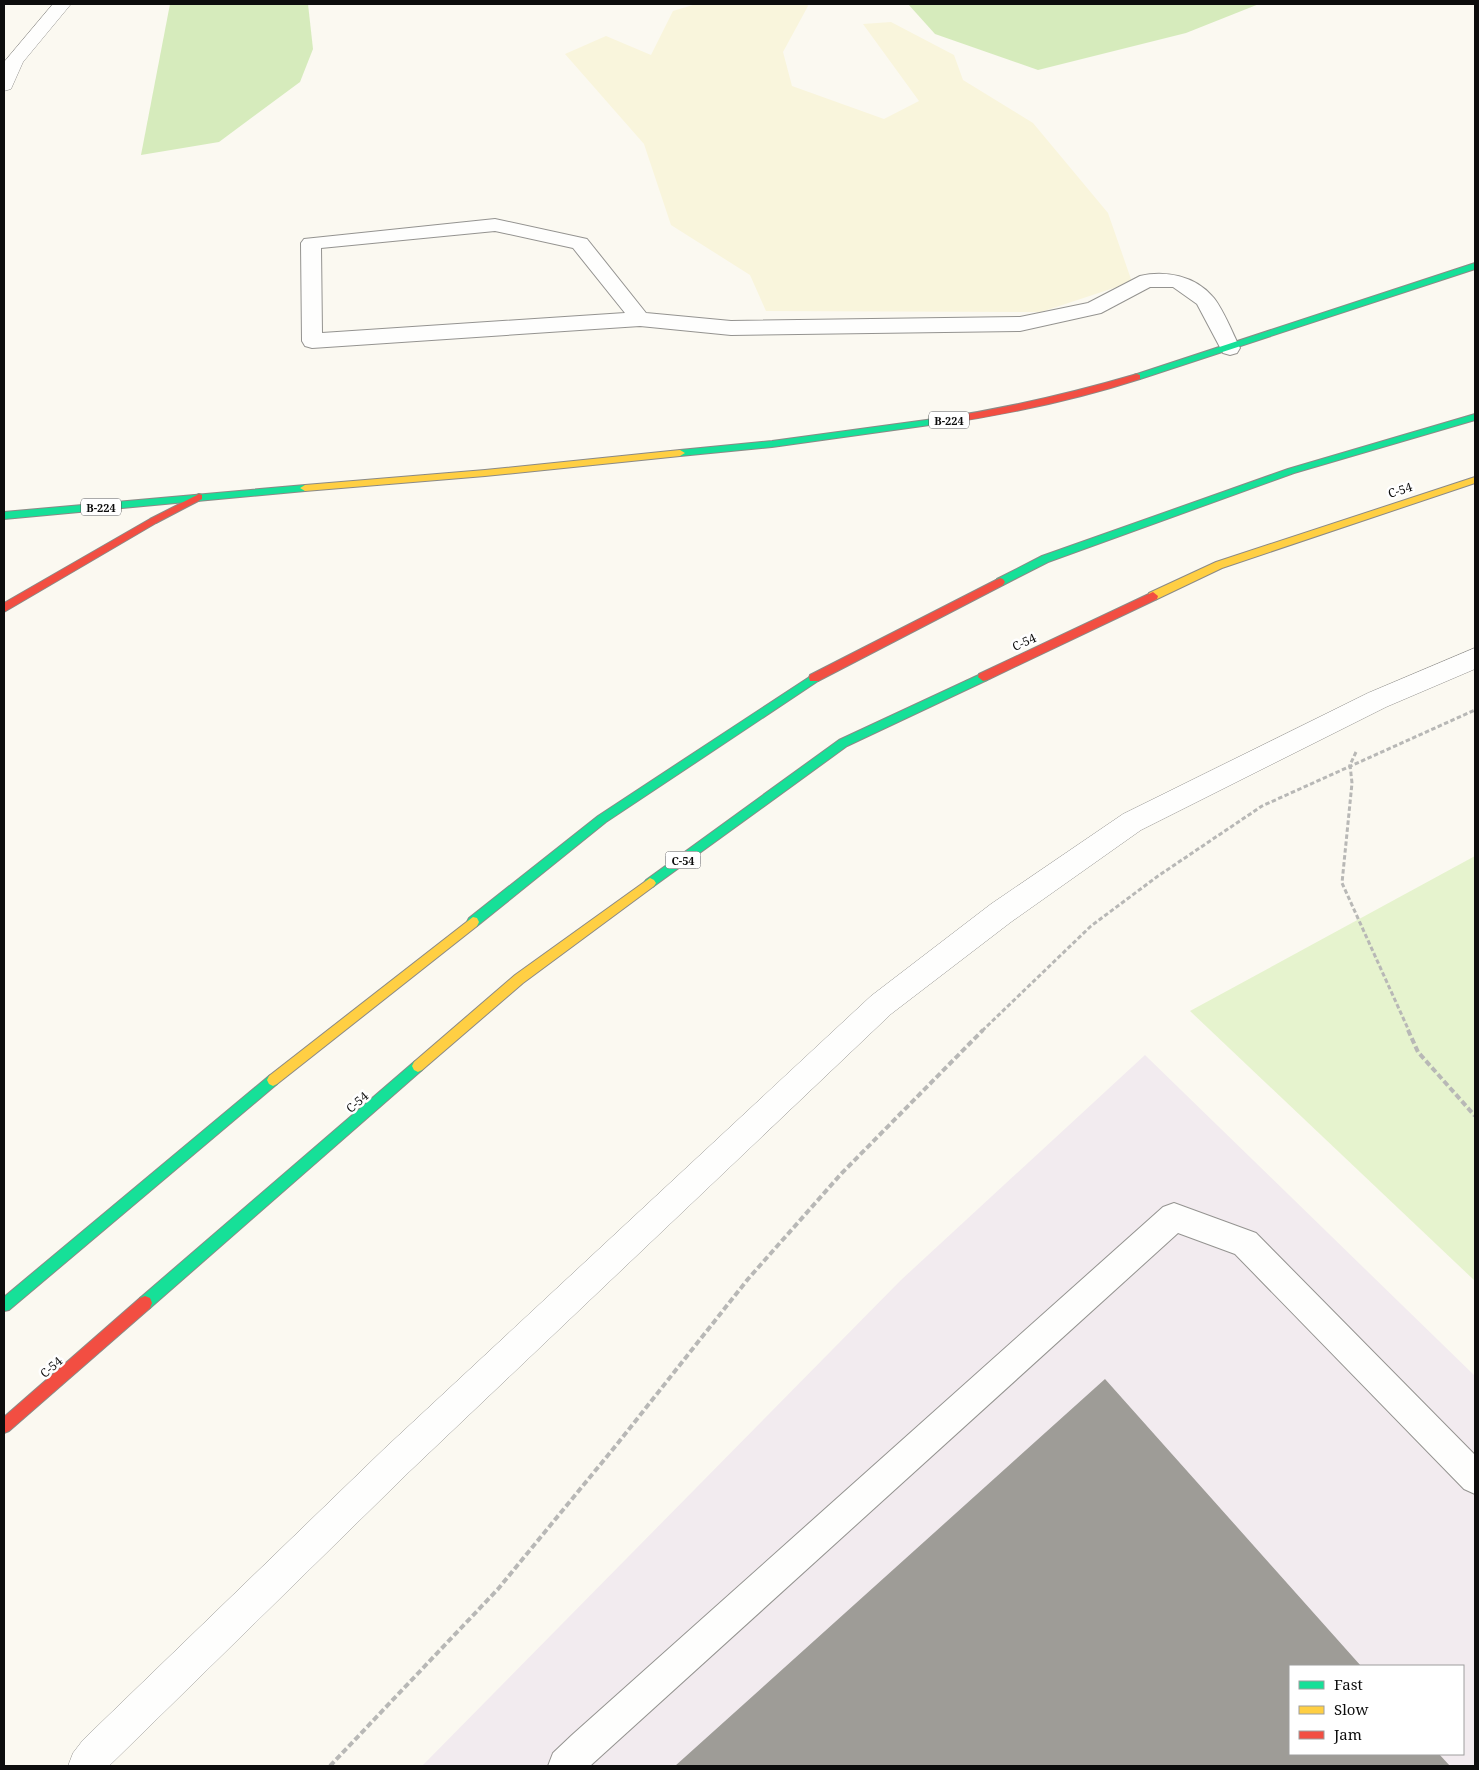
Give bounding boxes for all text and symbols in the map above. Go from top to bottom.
road number: B-224 [929,412,969,428]
street label: C-54 [1386,478,1415,502]
road number: B-224 [81,498,121,516]
street label: C-54 [1009,629,1039,655]
road number: C-54 [666,852,700,868]
street label: C-54 [342,1087,372,1116]
street label: C-54 [36,1352,66,1381]
legend [1289,1665,1464,1755]
text: Fast [1334,1674,1363,1694]
text: Slow [1334,1699,1368,1719]
text: Jam [1333,1724,1362,1744]

